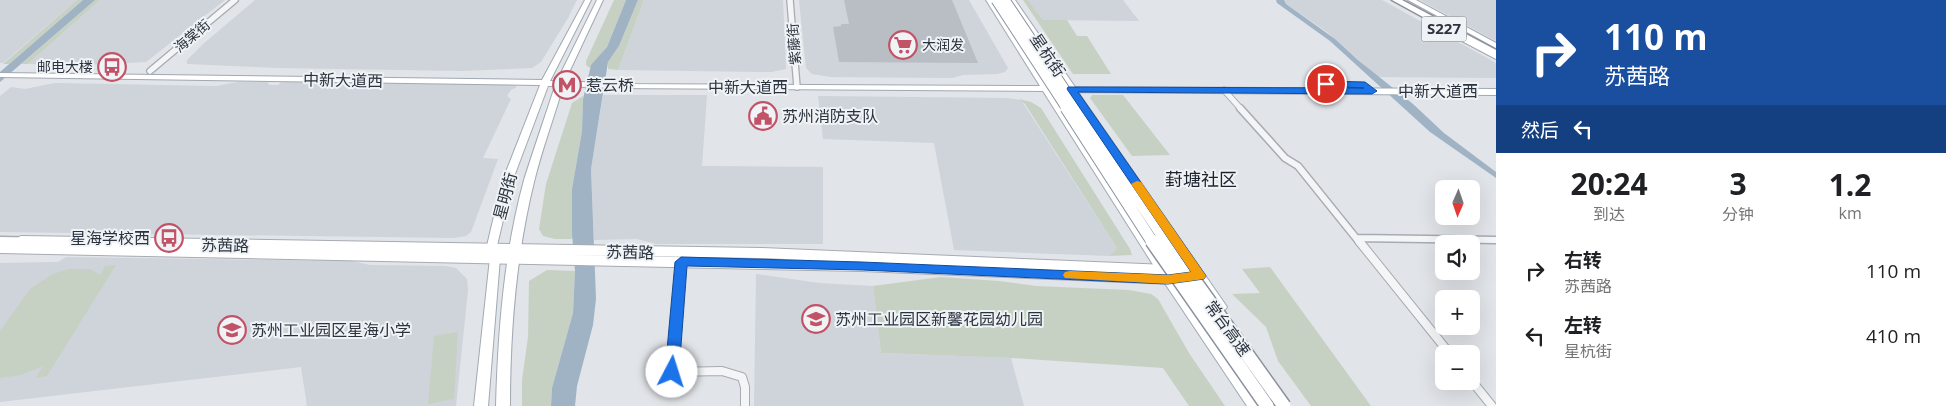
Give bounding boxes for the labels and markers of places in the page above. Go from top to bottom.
supermarket icon: 大润发 [888,30,918,60]
place label: 大润发 [922,35,964,54]
bus stop icon: 邮电大楼 [97,52,127,82]
place label: 邮电大楼 [37,57,93,76]
pin [1305,63,1347,105]
metro station icon: 惹云桥 [552,70,582,100]
place label: 惹云桥 [586,74,634,96]
public building icon: 苏州消防支队 [748,101,778,131]
place label: 苏州消防支队 [782,105,878,127]
bus stop icon: 星海学校西 [154,223,184,253]
place label: 星海学校西 [70,227,150,249]
school or university icon: 苏州工业园区新馨花园幼儿园 [801,304,831,334]
place label: 苏州工业园区新馨花园幼儿园 [835,308,1043,330]
school or university icon: 苏州工业园区星海小学 [217,315,247,345]
place label: 苏州工业园区星海小学 [251,319,411,341]

